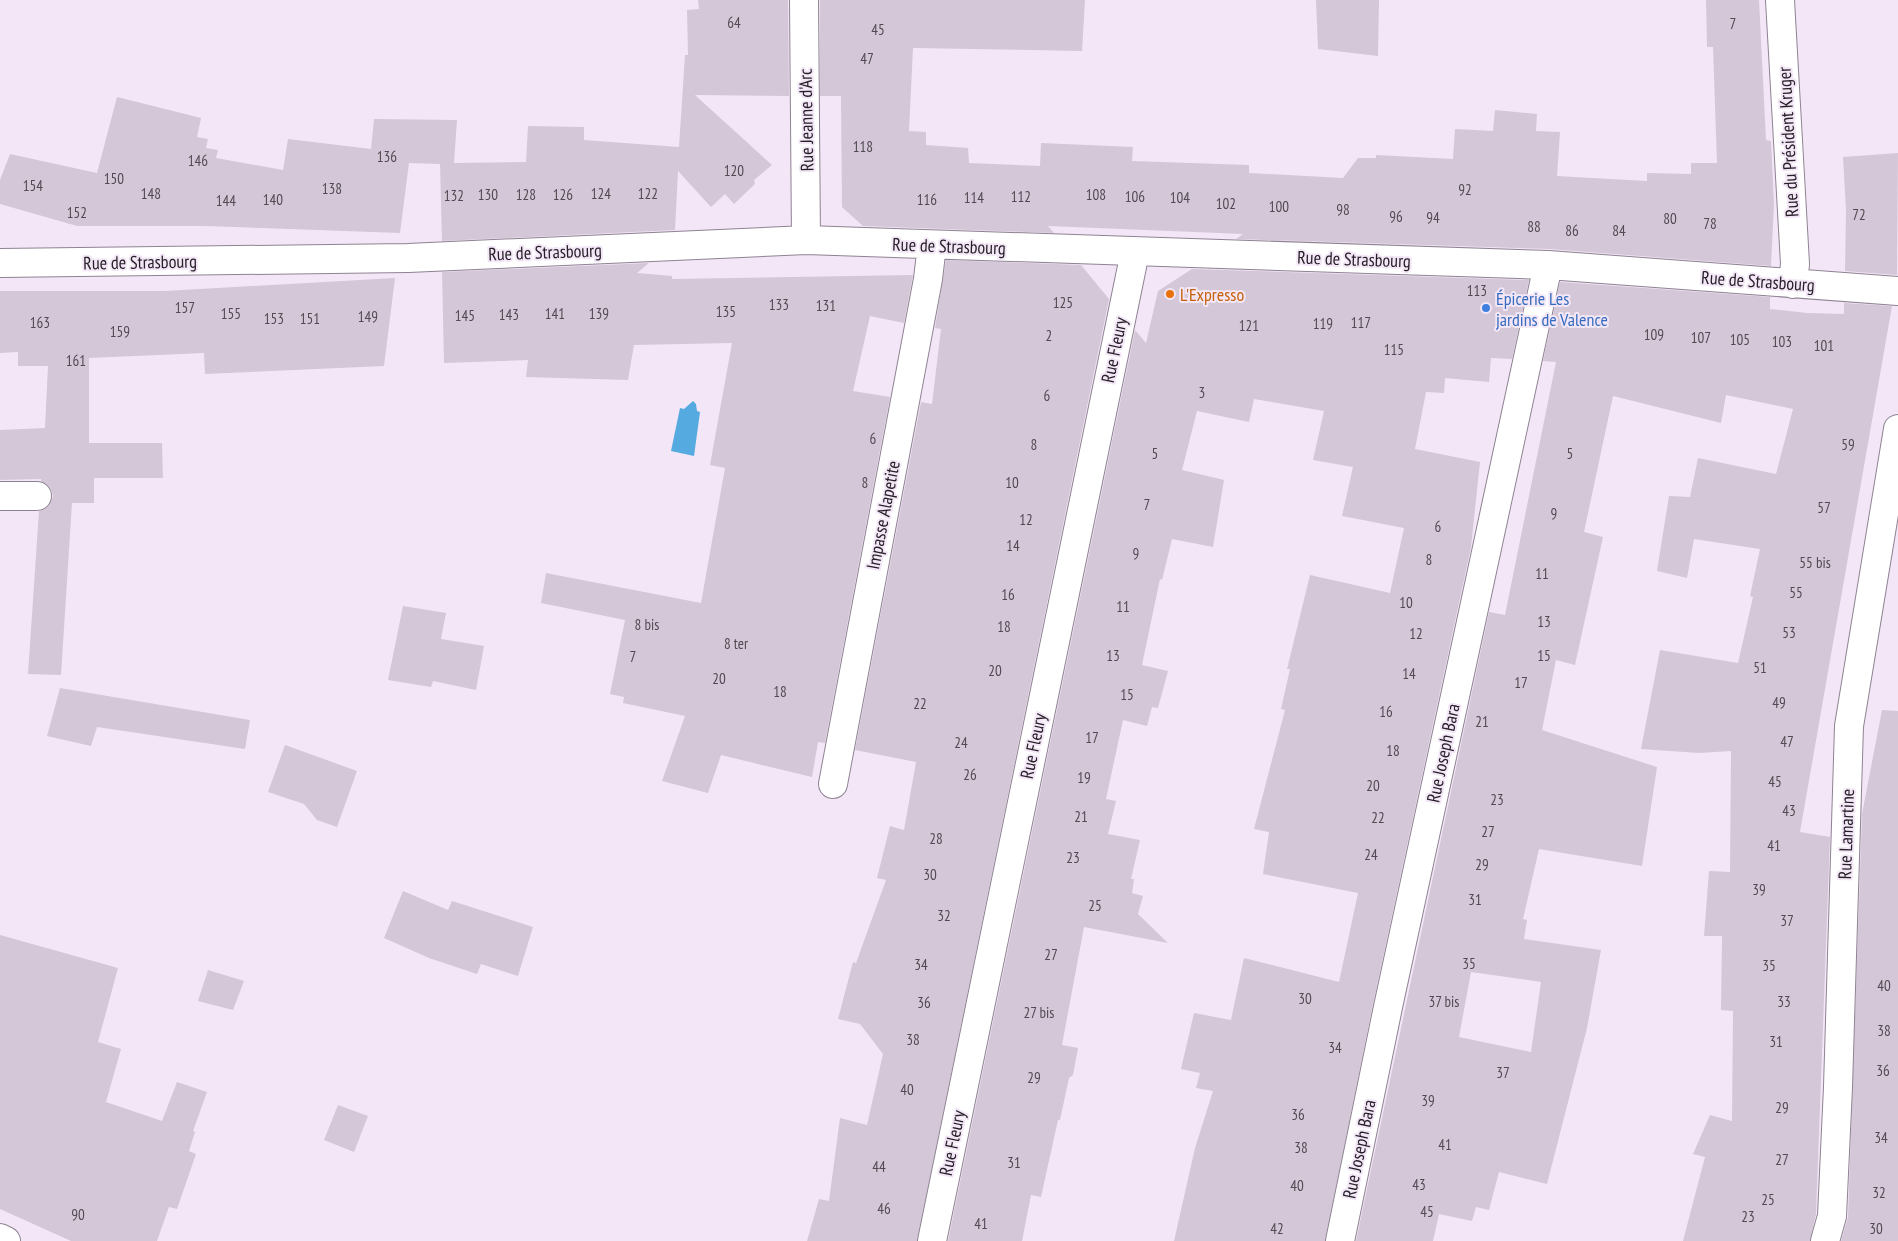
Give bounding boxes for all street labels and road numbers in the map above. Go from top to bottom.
street label: Rue du Président Kruger [1773,66,1803,218]
street label: Rue Jeanne d'Arc [794,68,818,172]
street label: Rue de Strasbourg [892,233,1006,259]
street label: Rue de Strasbourg [488,239,602,265]
street label: Rue de Strasbourg [1297,246,1411,272]
street label: Rue de Strasbourg [83,250,197,274]
street label: Rue de Strasbourg [1700,266,1816,296]
street label: Rue Fleury [1096,315,1132,385]
street label: Impasse Alapetite [861,459,905,571]
street label: Rue Joseph Bara [1421,701,1465,805]
street label: Rue Fleury [1015,711,1051,781]
street label: Rue Lamartine [1833,788,1859,880]
street label: Rue Joseph Bara [1337,1097,1381,1201]
street label: Rue Fleury [934,1108,970,1178]

